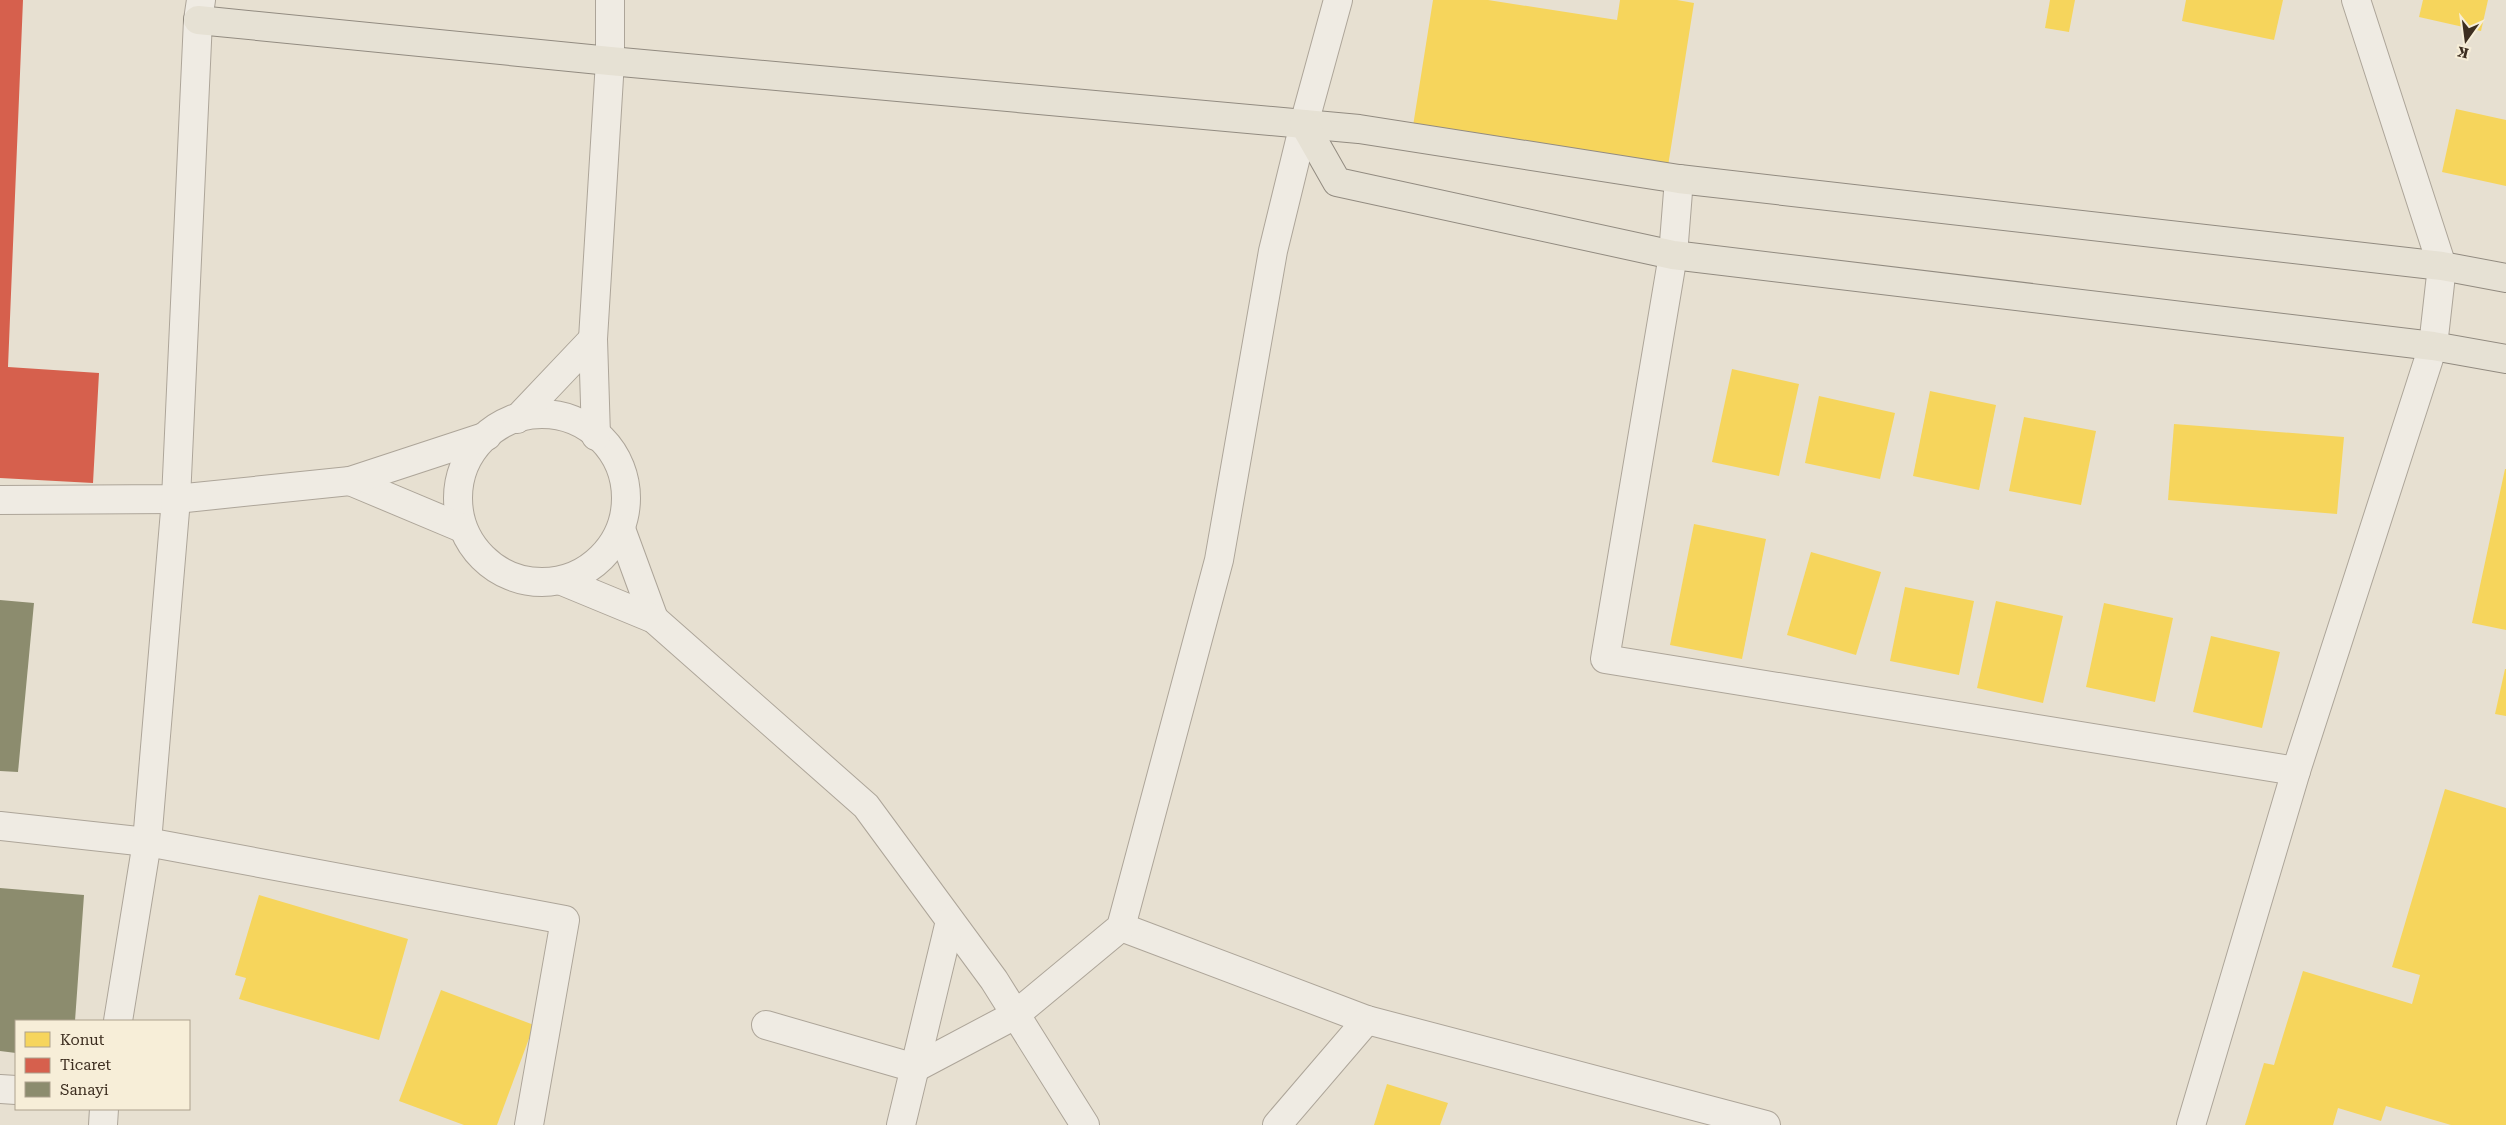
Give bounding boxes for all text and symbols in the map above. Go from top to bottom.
north arrow [2441,15,2491,65]
text: K [2456,44,2470,62]
legend [15,1020,190,1110]
text: Konut [60,1031,105,1049]
text: Ticaret [60,1056,112,1074]
text: Sanayi [60,1081,109,1099]

